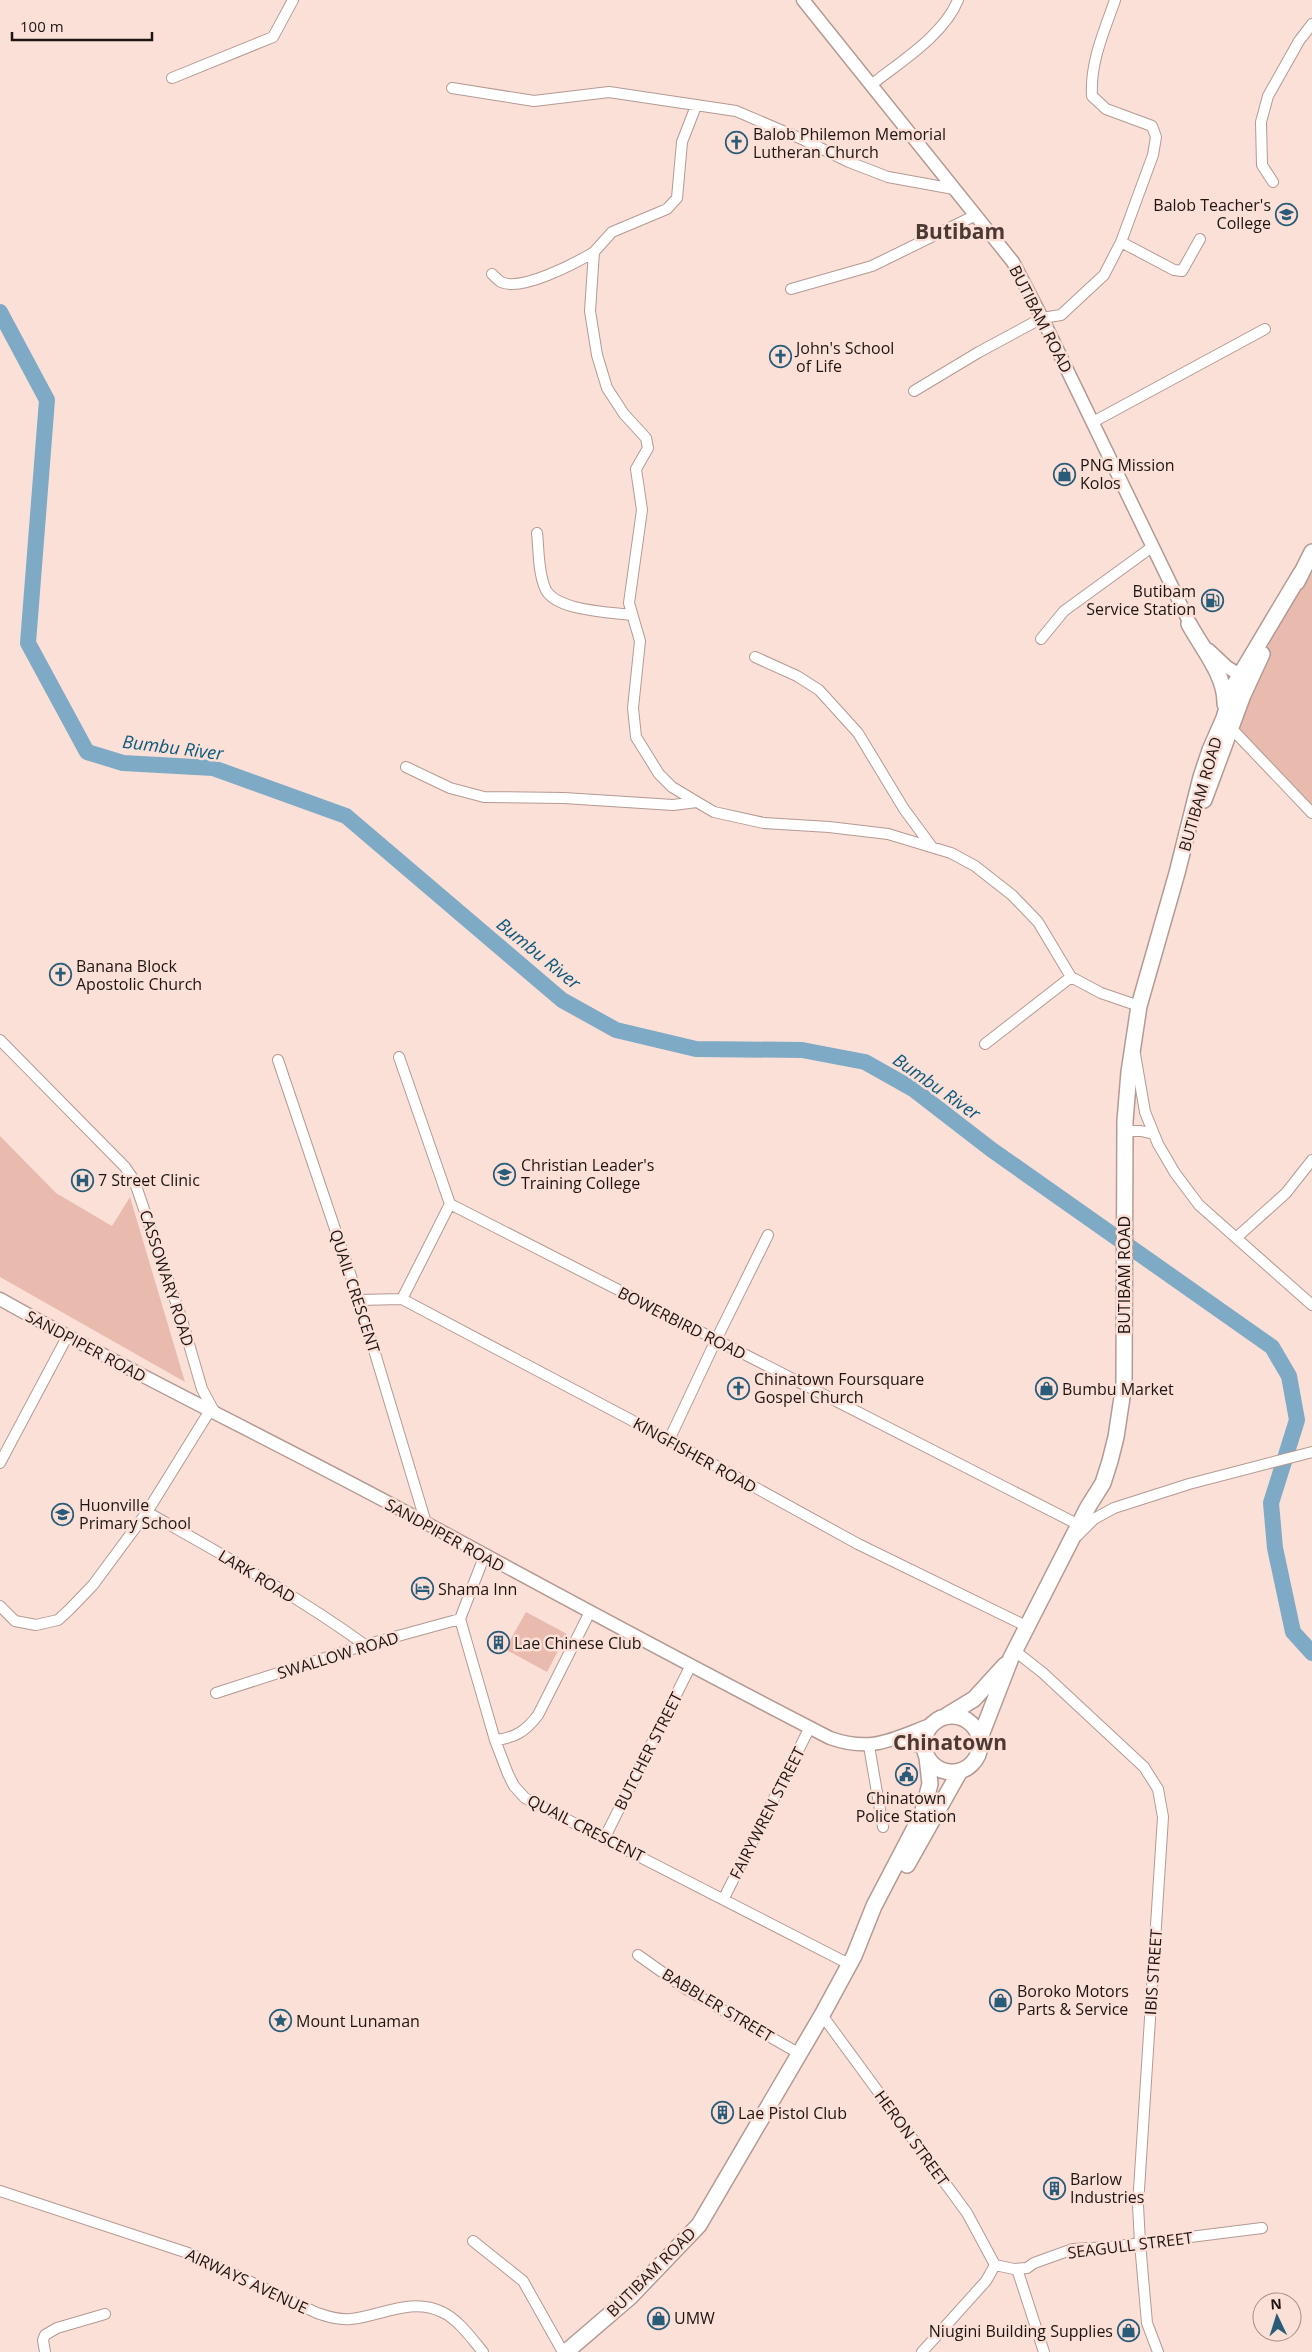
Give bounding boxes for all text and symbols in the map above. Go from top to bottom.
scale bar [12,10,152,42]
text: 100 m [20,16,64,36]
place label: Balob Philemon Memorial Lutheran Church [753,123,946,163]
church icon: Balob Philemon Memorial Lutheran Church [725,131,749,155]
place label: Balob Teacher's College [1153,194,1271,234]
school or university icon: Balob Teacher's College [1275,202,1299,226]
district label: Butibam [915,217,1005,245]
street label: BUTIBAM ROAD [1004,261,1078,377]
place label: John's School of Life [794,337,894,377]
church icon: John's School of Life [768,345,792,369]
place label: PNG Mission Kolos [1080,454,1175,494]
shop icon: PNG Mission Kolos [1052,462,1076,486]
place label: Butibam Service Station [1086,580,1196,620]
fuel station icon: Butibam Service Station [1200,588,1224,612]
water label: Bumbu River [121,729,226,765]
street label: BUTIBAM ROAD [1173,734,1227,854]
water label: Bumbu River [492,912,587,995]
place label: Banana Block Apostolic Church [76,955,202,995]
church icon: Banana Block Apostolic Church [48,963,72,987]
water label: Bumbu River [889,1047,986,1125]
place label: Christian Leader's Training College [521,1154,654,1194]
school or university icon: Christian Leader's Training College [493,1162,517,1186]
hospital icon: 7 Street Clinic [70,1168,94,1192]
place label: 7 Street Clinic [98,1169,200,1191]
street label: CASSOWARY ROAD [135,1207,199,1349]
street label: BUTIBAM ROAD [1113,1216,1135,1334]
street label: QUAIL CRESCENT [325,1226,385,1356]
street label: BOWERBIRD ROAD [614,1281,750,1365]
street label: SANDPIPER ROAD [22,1305,150,1387]
place label: Chinatown Foursquare Gospel Church [754,1368,924,1408]
church icon: Chinatown Foursquare Gospel Church [726,1376,750,1400]
shop icon: Bumbu Market [1034,1377,1058,1401]
place label: Bumbu Market [1062,1378,1174,1400]
street label: KINGFISHER ROAD [629,1412,761,1498]
street label: SANDPIPER ROAD [381,1493,509,1577]
place label: Huonville Primary School [79,1494,191,1534]
school or university icon: Huonville Primary School [51,1502,75,1526]
street label: LARK ROAD [214,1544,300,1608]
hotel icon: Shama Inn [410,1577,434,1601]
place label: Shama Inn [438,1578,517,1600]
street label: SWALLOW ROAD [275,1626,401,1684]
building icon: Lae Chinese Club [486,1631,510,1655]
place label: Lae Chinese Club [514,1632,642,1654]
street label: BUTCHER STREET [609,1688,687,1814]
district label: Chinatown [893,1728,1007,1756]
street label: FAIRYWREN STREET [724,1743,810,1883]
public building icon: Chinatown Police Station [894,1762,918,1786]
place label: Chinatown Police Station [856,1787,956,1827]
street label: QUAIL CRESCENT [524,1789,648,1867]
street label: IBIS STREET [1139,1928,1167,2016]
street label: BABBLER STREET [658,1963,778,2047]
place label: Boroko Motors Parts & Service [1017,1980,1129,2020]
shop icon: Boroko Motors Parts & Service [989,1988,1013,2012]
place icon: Mount Lunaman [268,2009,292,2033]
place label: Mount Lunaman [296,2010,420,2032]
street label: HERON STREET [870,2086,954,2190]
building icon: Lae Pistol Club [710,2101,734,2125]
place label: Lae Pistol Club [738,2102,847,2124]
place label: Barlow Industries [1070,2168,1144,2208]
building icon: Barlow Industries [1042,2176,1066,2200]
street label: BUTIBAM ROAD [601,2222,701,2322]
street label: SEAGULL STREET [1066,2226,1194,2264]
street label: AIRWAYS AVENUE [182,2243,312,2319]
north arrow [1252,2292,1302,2342]
text: N [1270,2294,1282,2313]
shop icon: UMW [646,2306,670,2330]
place label: UMW [674,2307,715,2329]
shop icon: Niugini Building Supplies [1117,2319,1141,2343]
place label: Niugini Building Supplies [929,2320,1113,2342]

